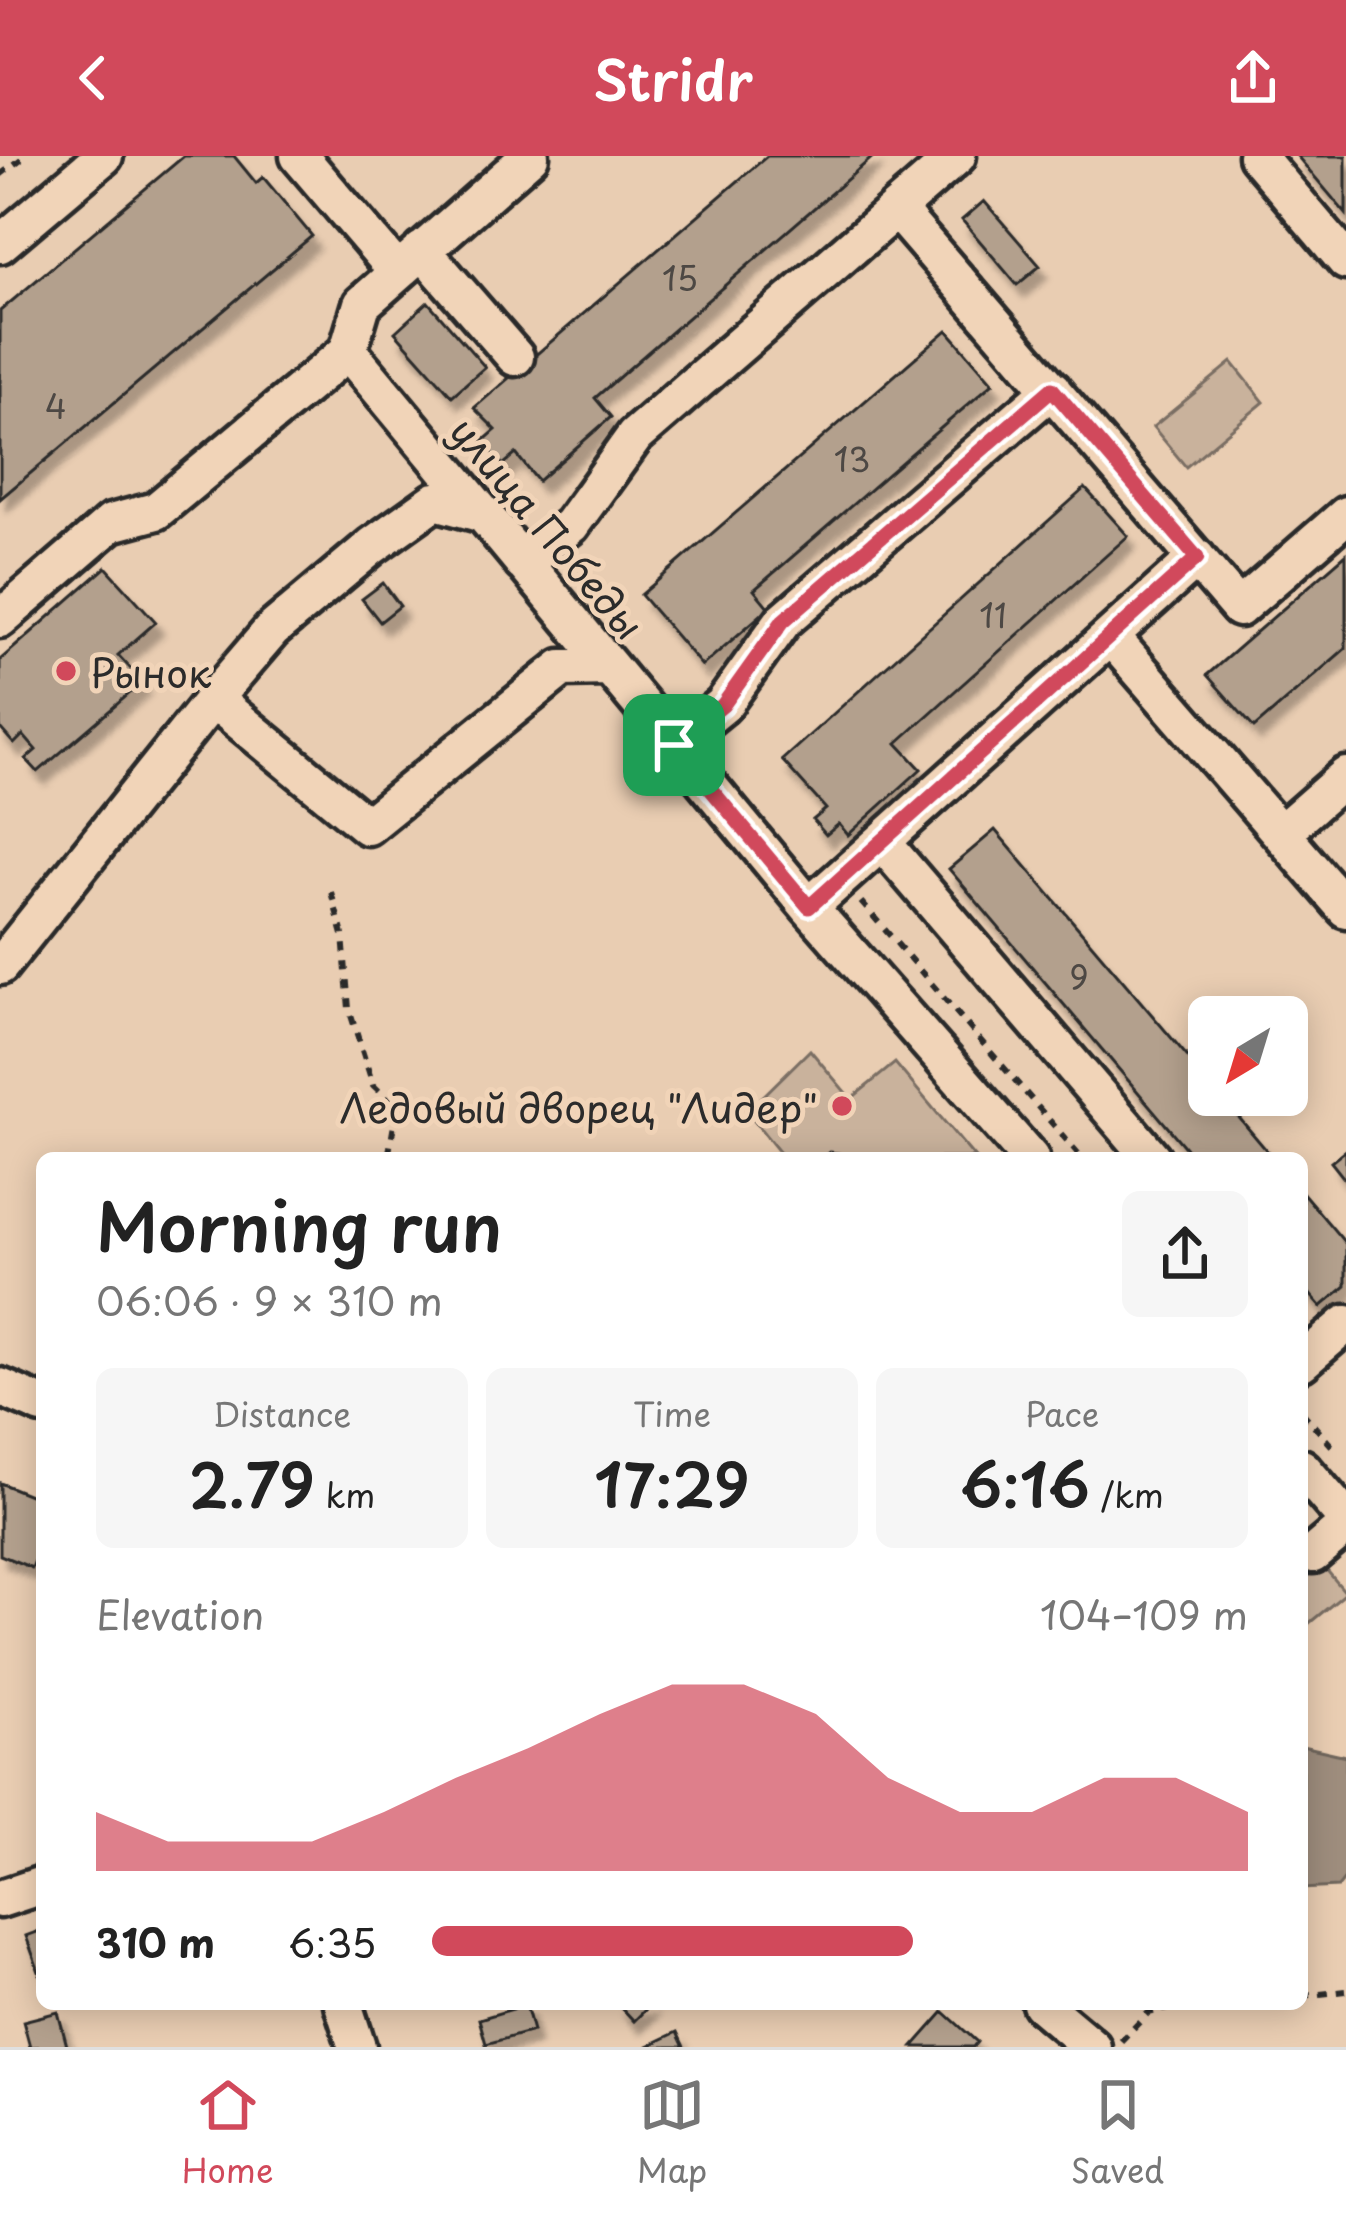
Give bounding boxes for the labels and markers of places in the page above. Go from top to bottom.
place label: Рынок [90,642,212,701]
marker: Рынок [53,658,79,684]
pin [623,694,725,796]
place label: Ледовый дворец "Лидер" [340,1077,818,1136]
marker: Ледовый дворец "Лидер" [829,1093,855,1119]

